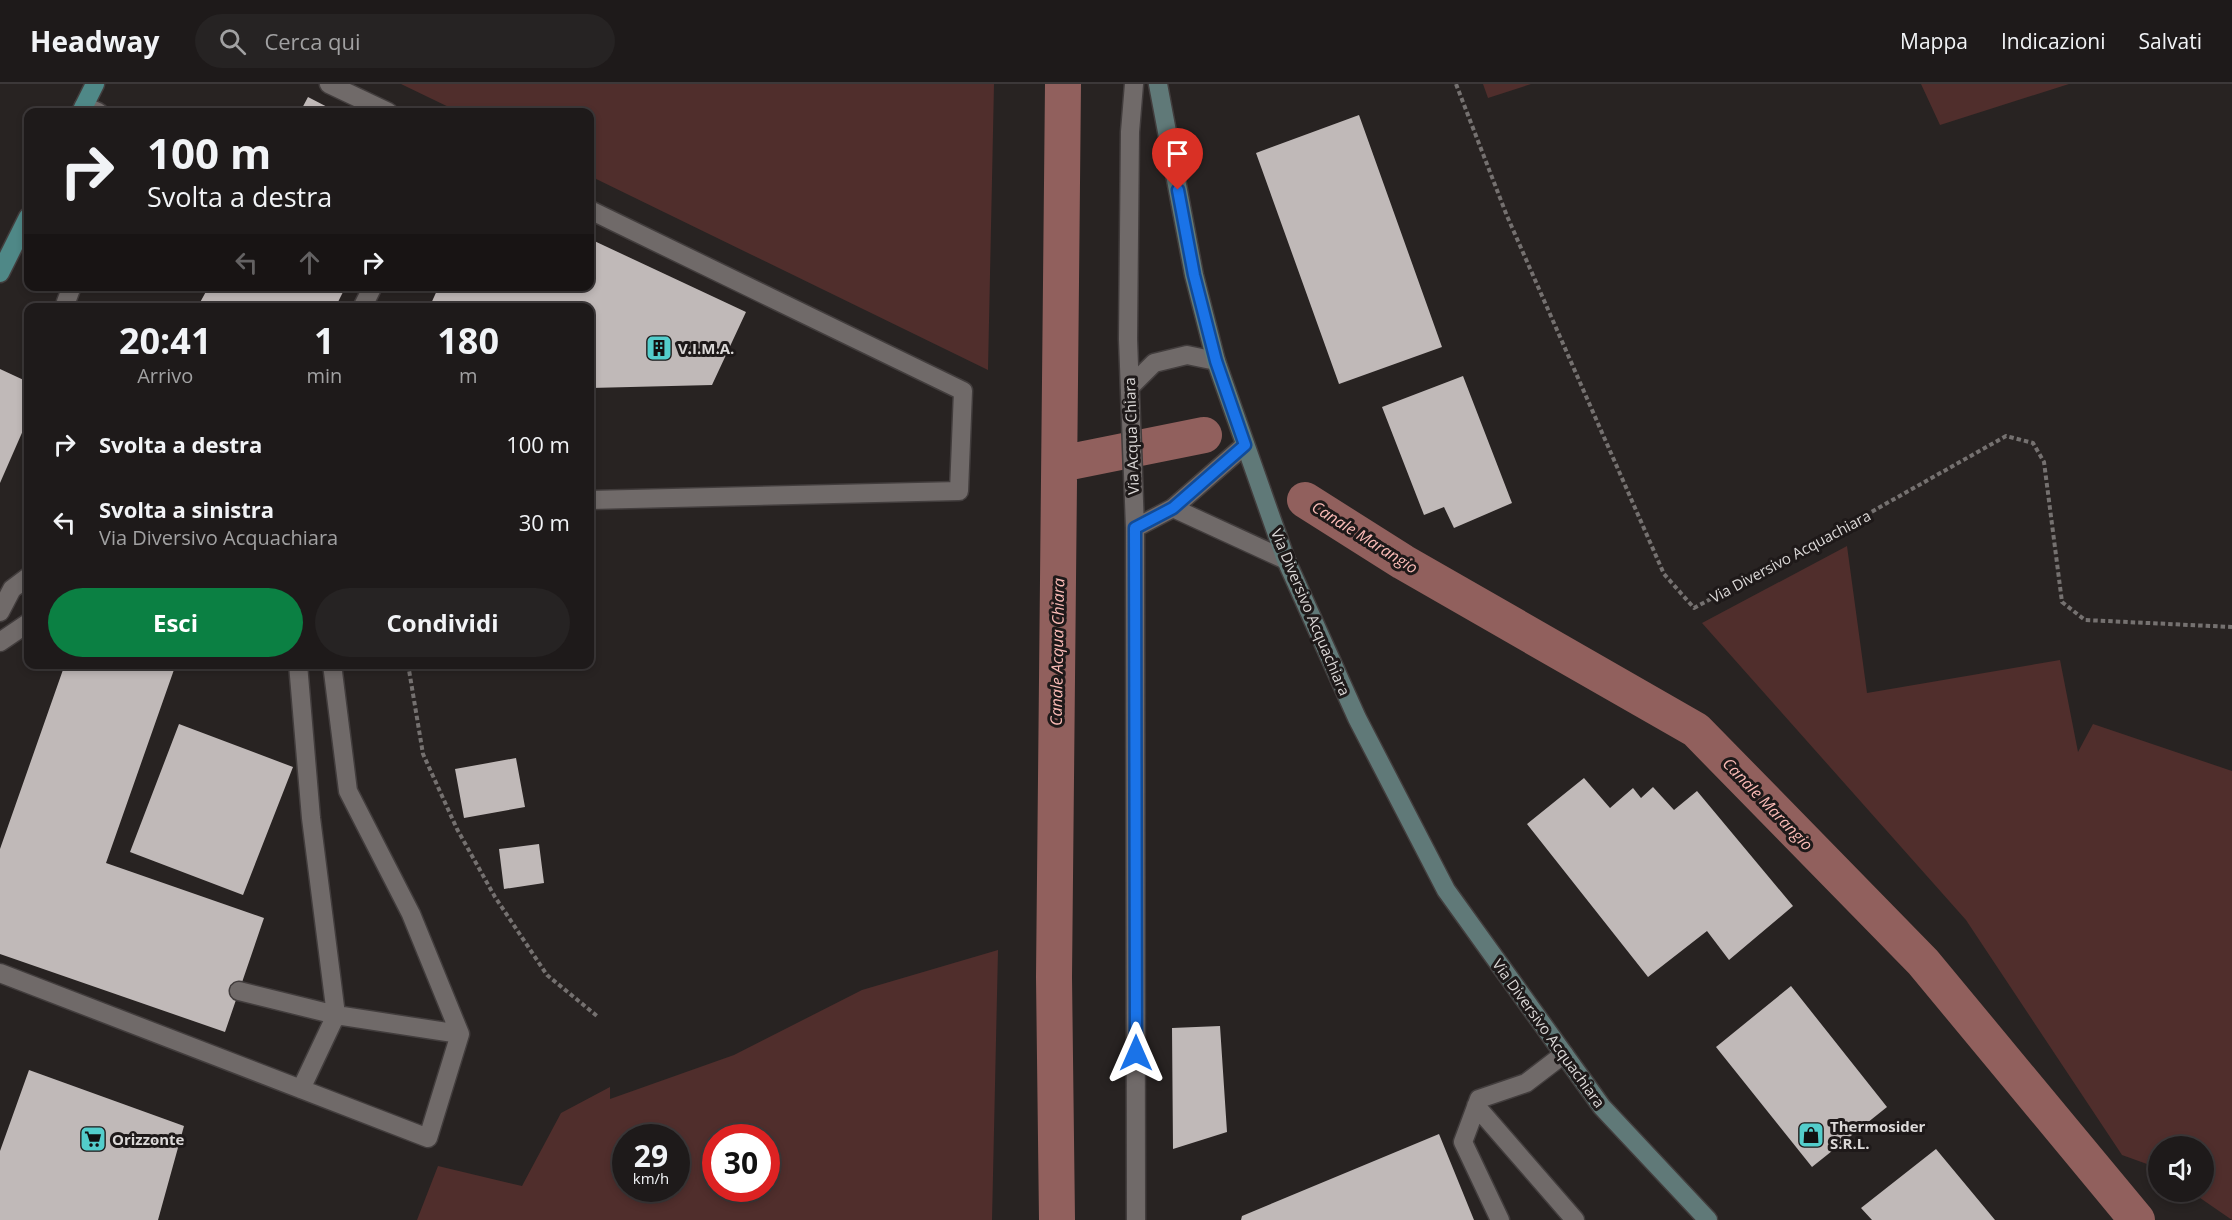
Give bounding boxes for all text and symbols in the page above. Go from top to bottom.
search box [195,14,615,68]
text: Headway [30,22,159,60]
icon: search [216,25,249,58]
text: Cerca qui [264,26,361,56]
text: Mappa [1900,27,1968,55]
text: Indicazioni [2001,27,2106,55]
text: Salvati [2139,27,2202,55]
text: 100 m [147,124,271,181]
pin [1152,128,1203,190]
icon: right [48,132,126,210]
icon: arrive [1161,137,1194,170]
text: Svolta a destra [147,178,332,215]
icon: left [230,246,263,279]
icon: ahead [293,246,326,279]
icon: right [356,246,389,279]
text: 20:41 [119,316,212,365]
text: 1 [314,316,335,365]
text: 180 [437,316,499,365]
building icon: V.I.M.A. [644,333,674,363]
place label: V.I.M.A. [678,338,734,358]
text: Arrivo [137,362,193,389]
text: min [306,362,342,389]
text: m [459,362,477,389]
street label: Via Acqua Chiara [1119,377,1143,495]
icon: right [48,428,81,461]
text: Svolta a destra [99,429,262,459]
text: 100 m [506,429,570,459]
text: Svolta a sinistra [99,494,274,524]
water label: Canale Marangio [1308,496,1422,578]
street label: Via Diversivo Acquachiara [1706,505,1874,607]
icon: left [48,506,81,539]
text: 30 m [519,507,570,537]
text: Via Diversivo Acquachiara [99,524,338,551]
street label: Via Diversivo Acquachiara [1267,526,1355,698]
water label: Canale Acqua Chiara [1045,578,1069,726]
button: Esci [48,588,303,657]
button: Condividi [315,588,570,657]
water label: Canale Marangio [1718,753,1818,855]
street label: Via Diversivo Acquachiara [1488,955,1610,1111]
position arrow [1104,1021,1168,1085]
place label: Thermosider S.R.L. [1830,1116,1926,1153]
shop icon: Thermosider S.R.L. [1796,1120,1826,1150]
supermarket icon: Orizzonte [78,1124,108,1154]
speed limit sign: 30 [702,1124,780,1202]
place label: Orizzonte [112,1129,185,1149]
text: 29 [634,1135,668,1176]
map controls [2148,1136,2214,1202]
button: sound [2148,1136,2214,1202]
text: km/h [633,1168,669,1188]

